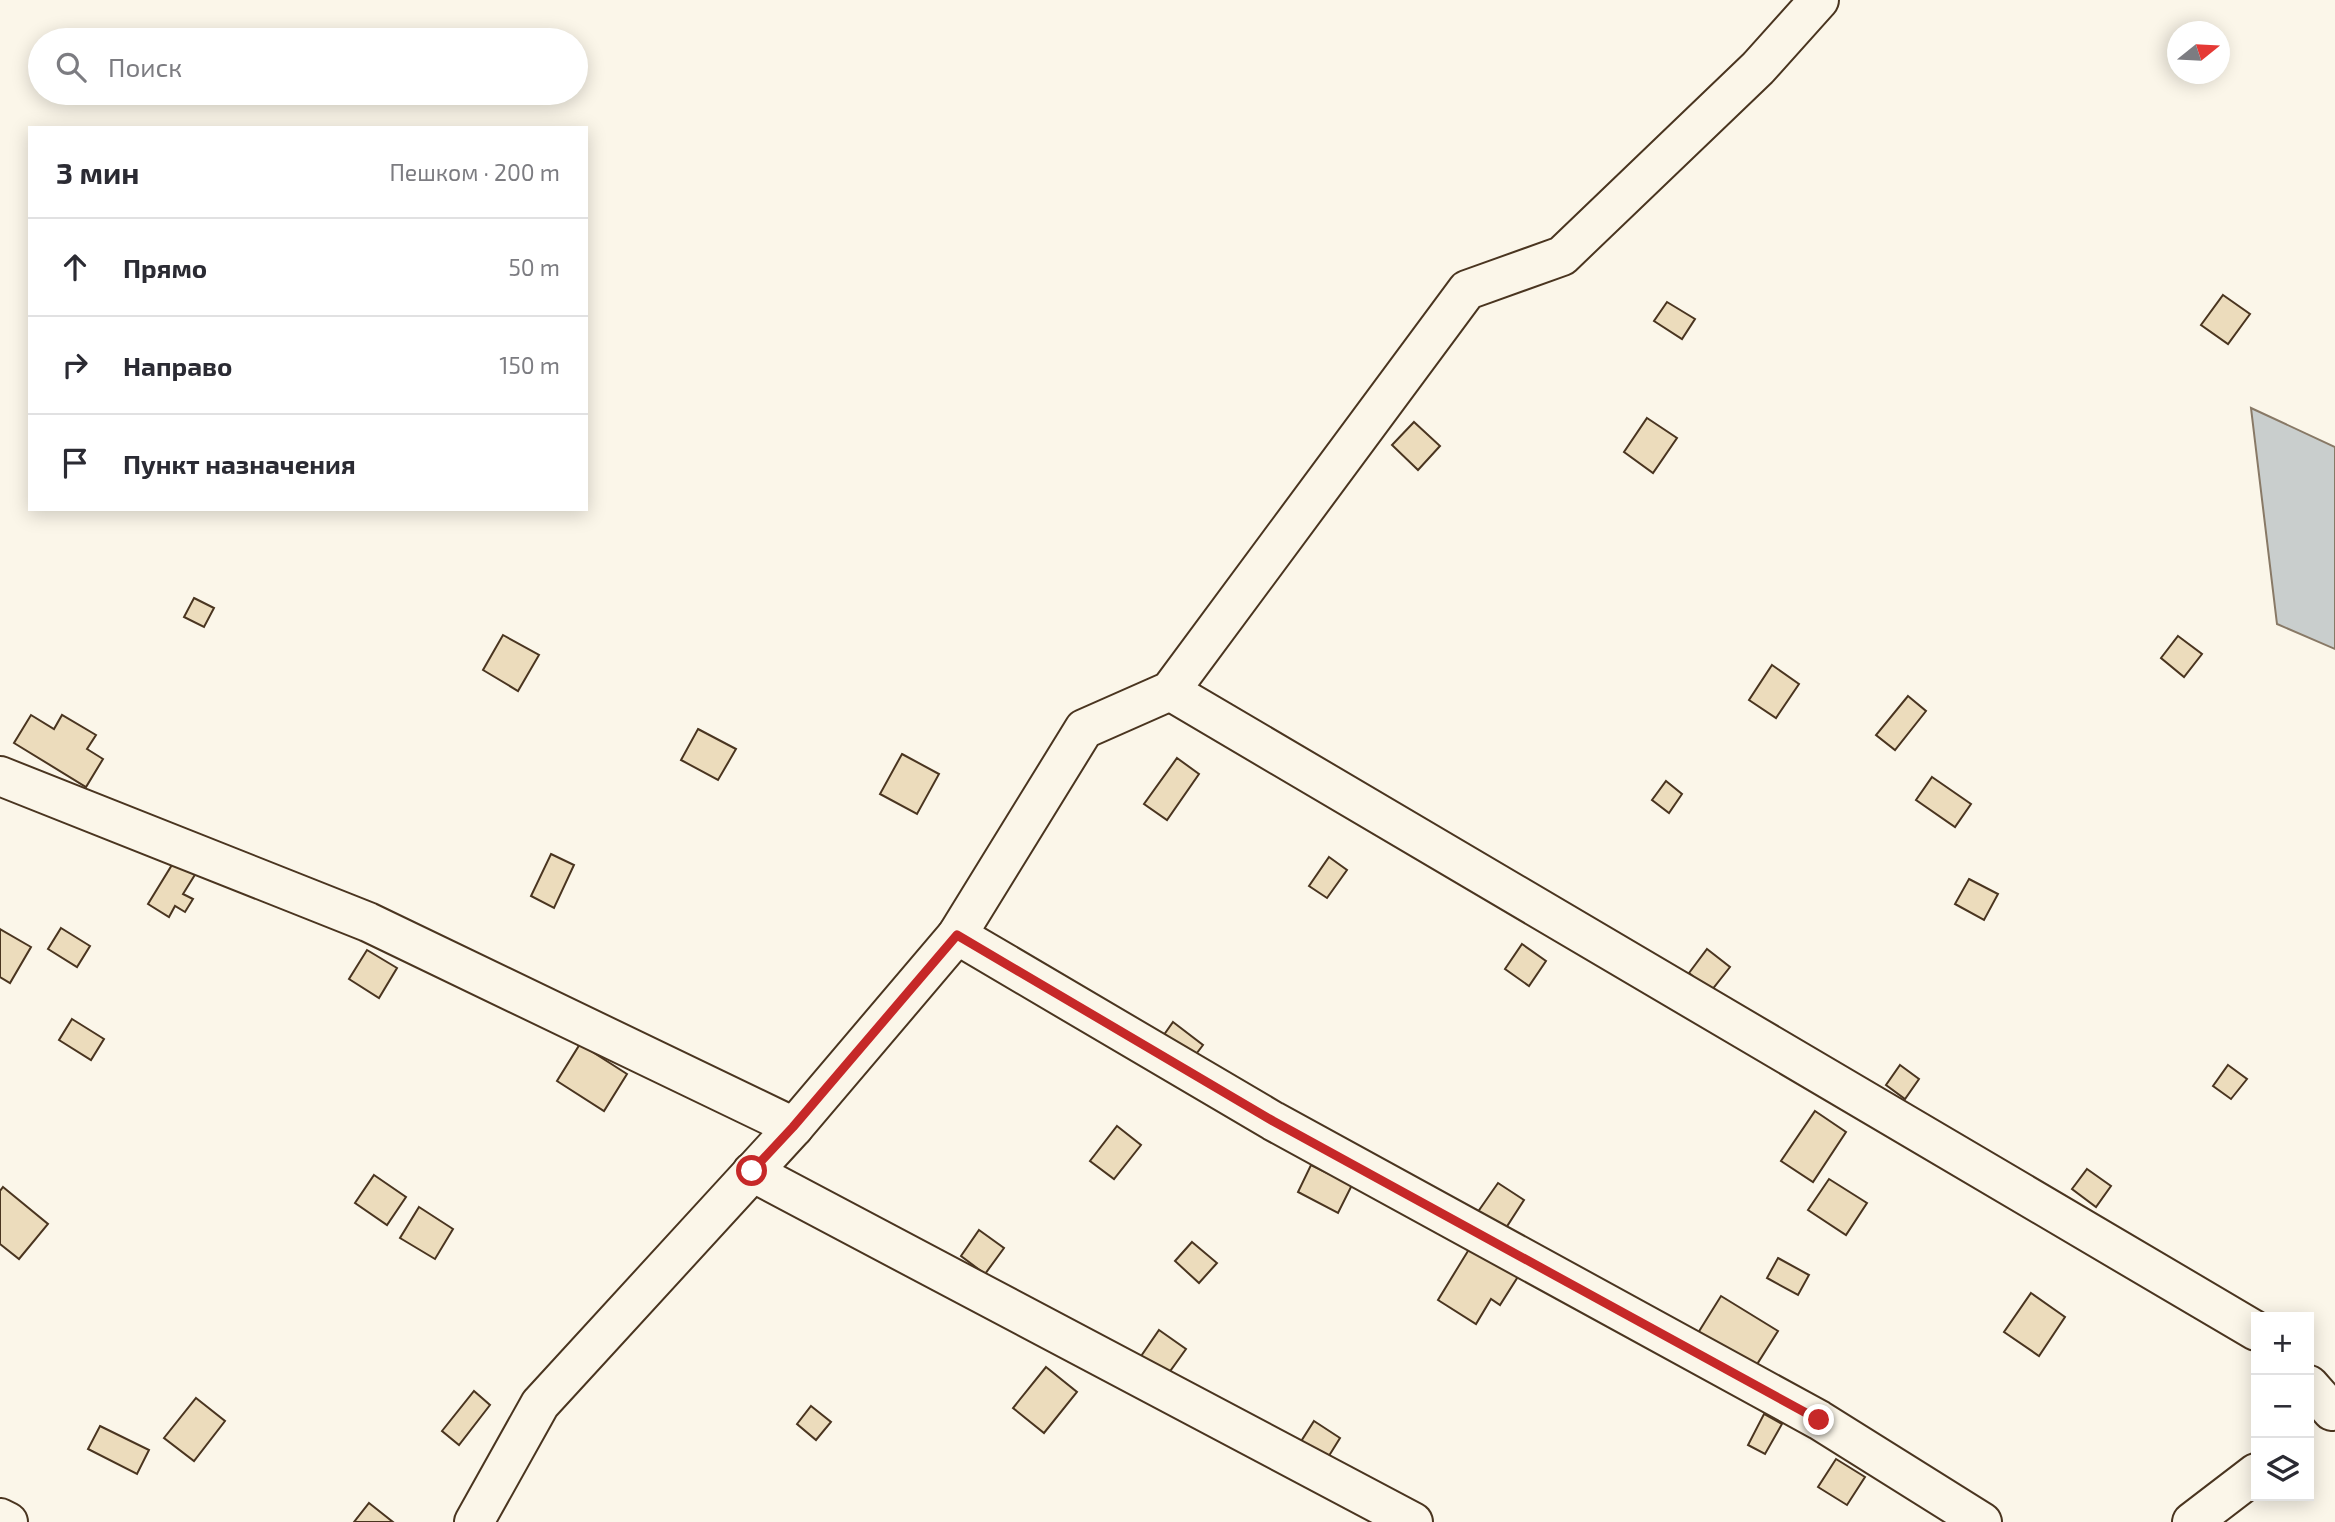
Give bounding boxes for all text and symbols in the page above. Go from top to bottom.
north arrow [2167,21,2230,84]
search box [28,28,588,105]
icon: search [52,48,90,86]
text: Поиск [108,51,182,82]
text: 3 мин [56,154,140,190]
text: Пешком · 200 m [389,158,560,186]
icon: ahead [56,248,94,286]
text: Прямо [123,252,207,283]
text: 50 m [509,253,560,281]
icon: right [56,346,94,384]
text: Направо [123,350,232,381]
text: 150 m [499,351,560,379]
icon: arrive [56,444,94,482]
text: Пункт назначения [123,448,356,479]
route start [736,1155,767,1186]
map controls [2251,1312,2314,1501]
button: + [2251,1312,2314,1375]
button: − [2251,1375,2314,1438]
route end [1803,1404,1834,1435]
button: layers [2251,1438,2314,1501]

